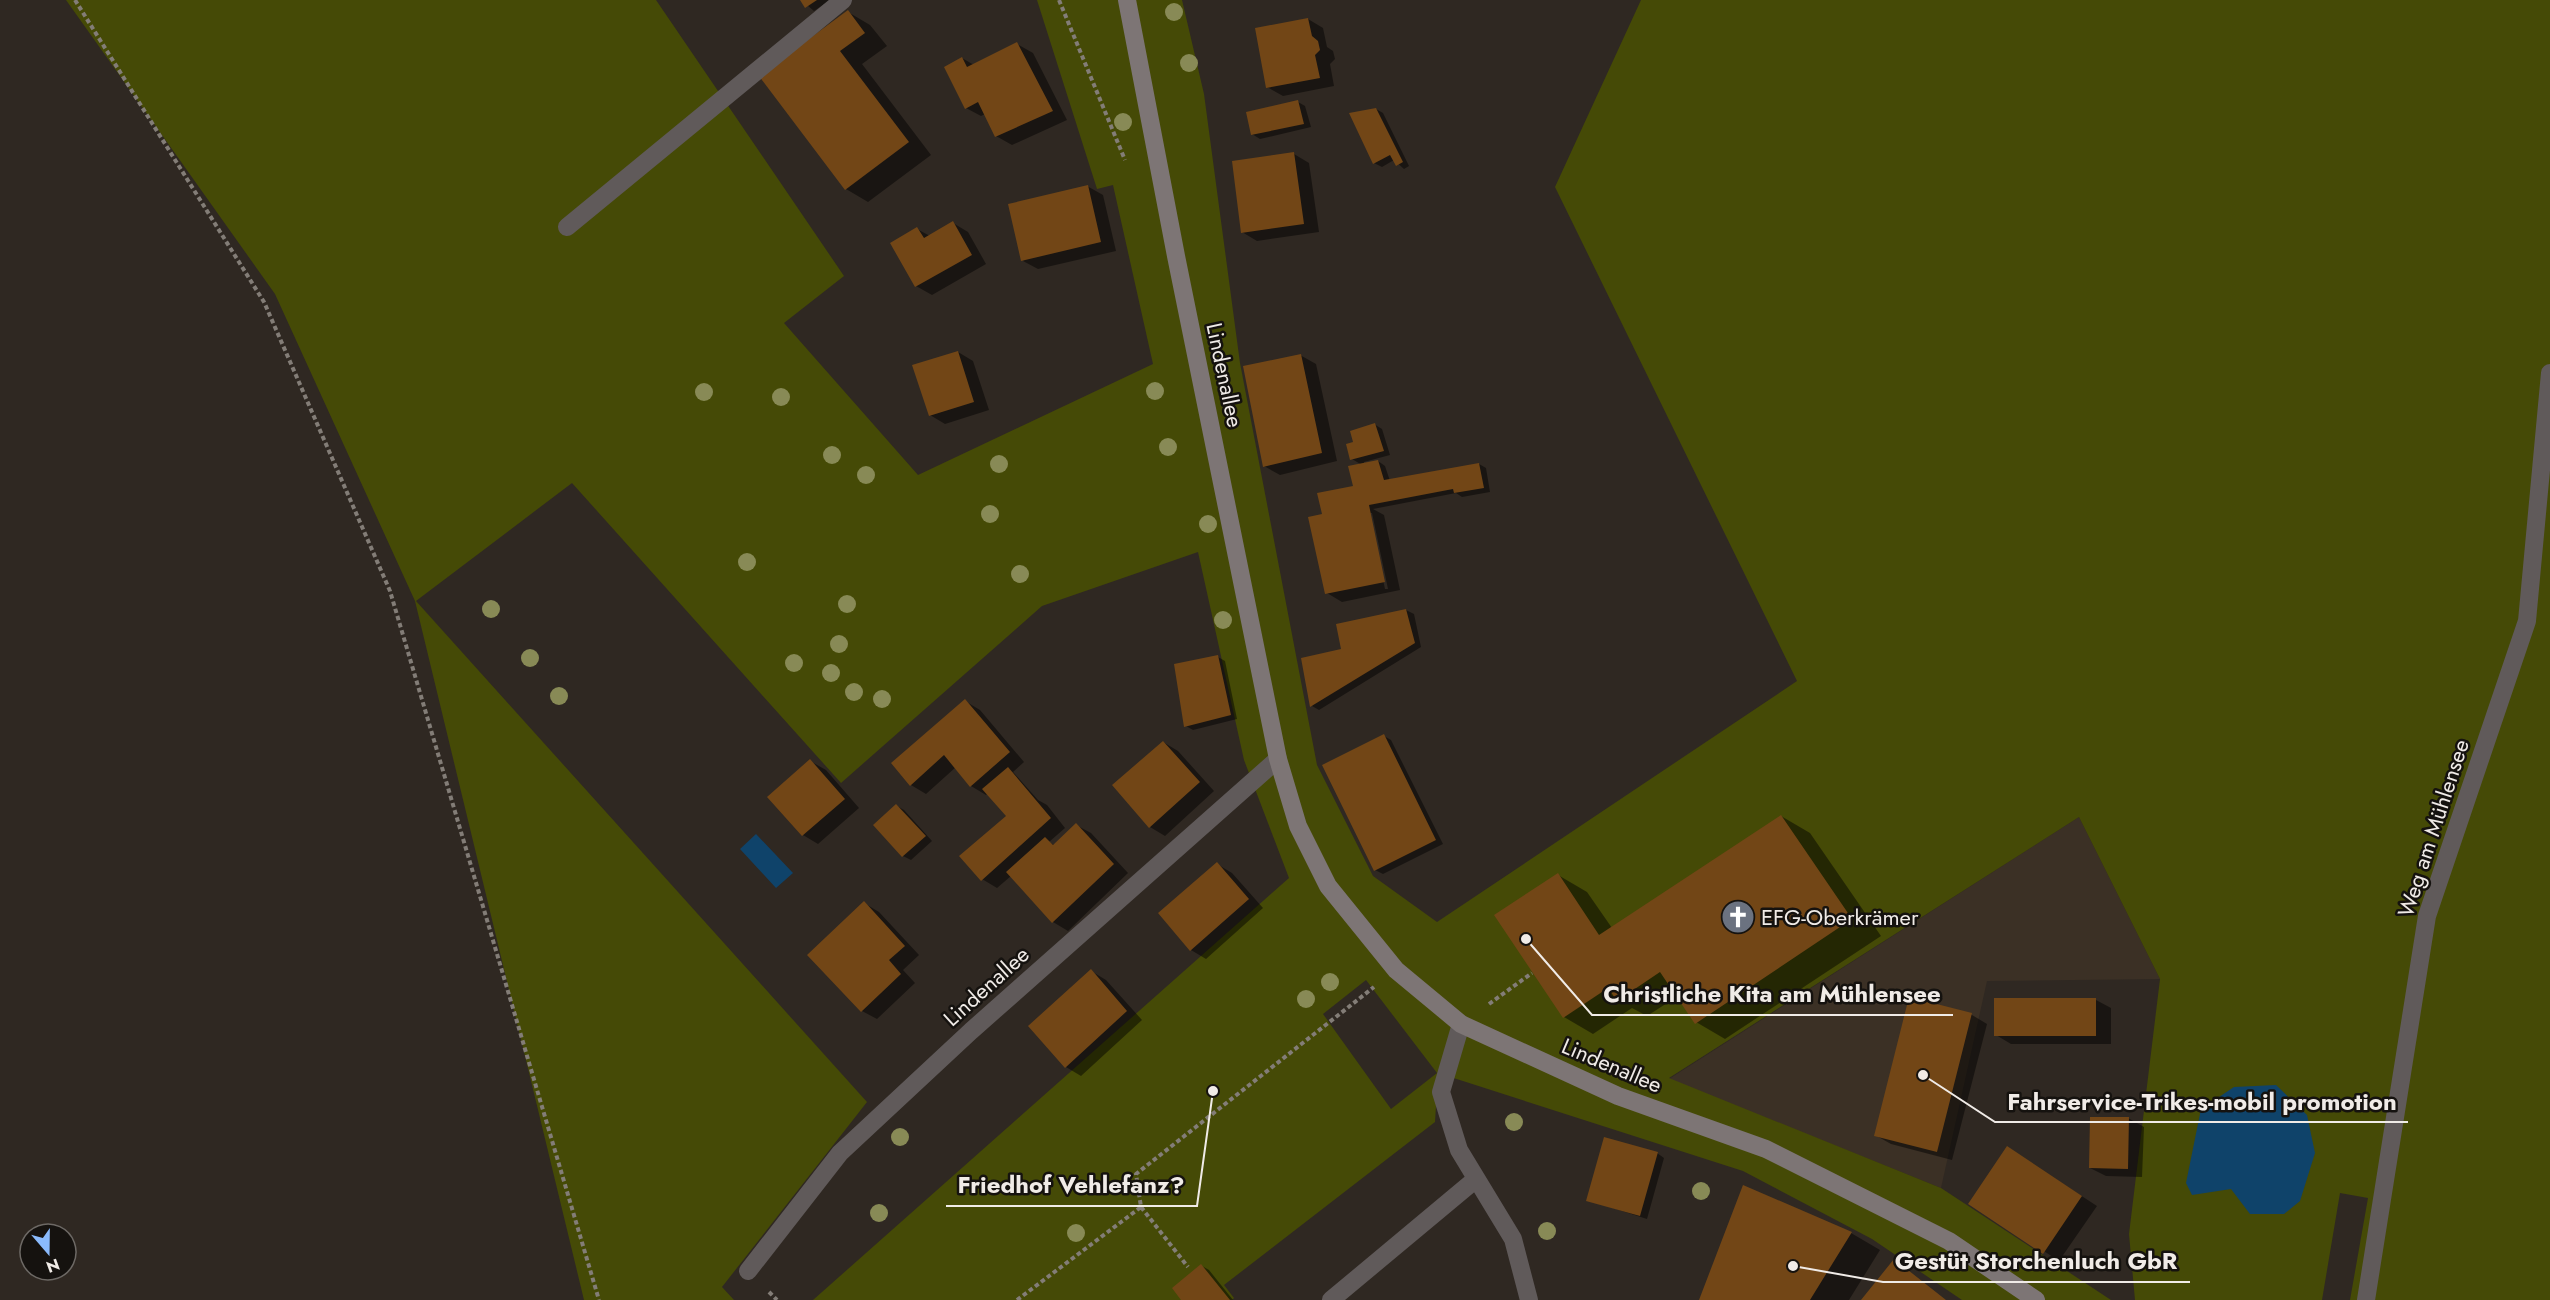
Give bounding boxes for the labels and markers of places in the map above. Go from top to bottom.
church icon: EFG-Oberkrämer [1720,899,1756,935]
place label: EFG-Oberkrämer [1761,901,1919,933]
callout: Christliche Kita am Mühlensee [1592,973,1953,1015]
callout: Fahrservice-Trikes-mobil promotion [1995,1080,2408,1122]
callout: Friedhof Vehlefanz? [946,1164,1197,1206]
callout: Gestüt Storchenluch GbR [1883,1240,2190,1282]

